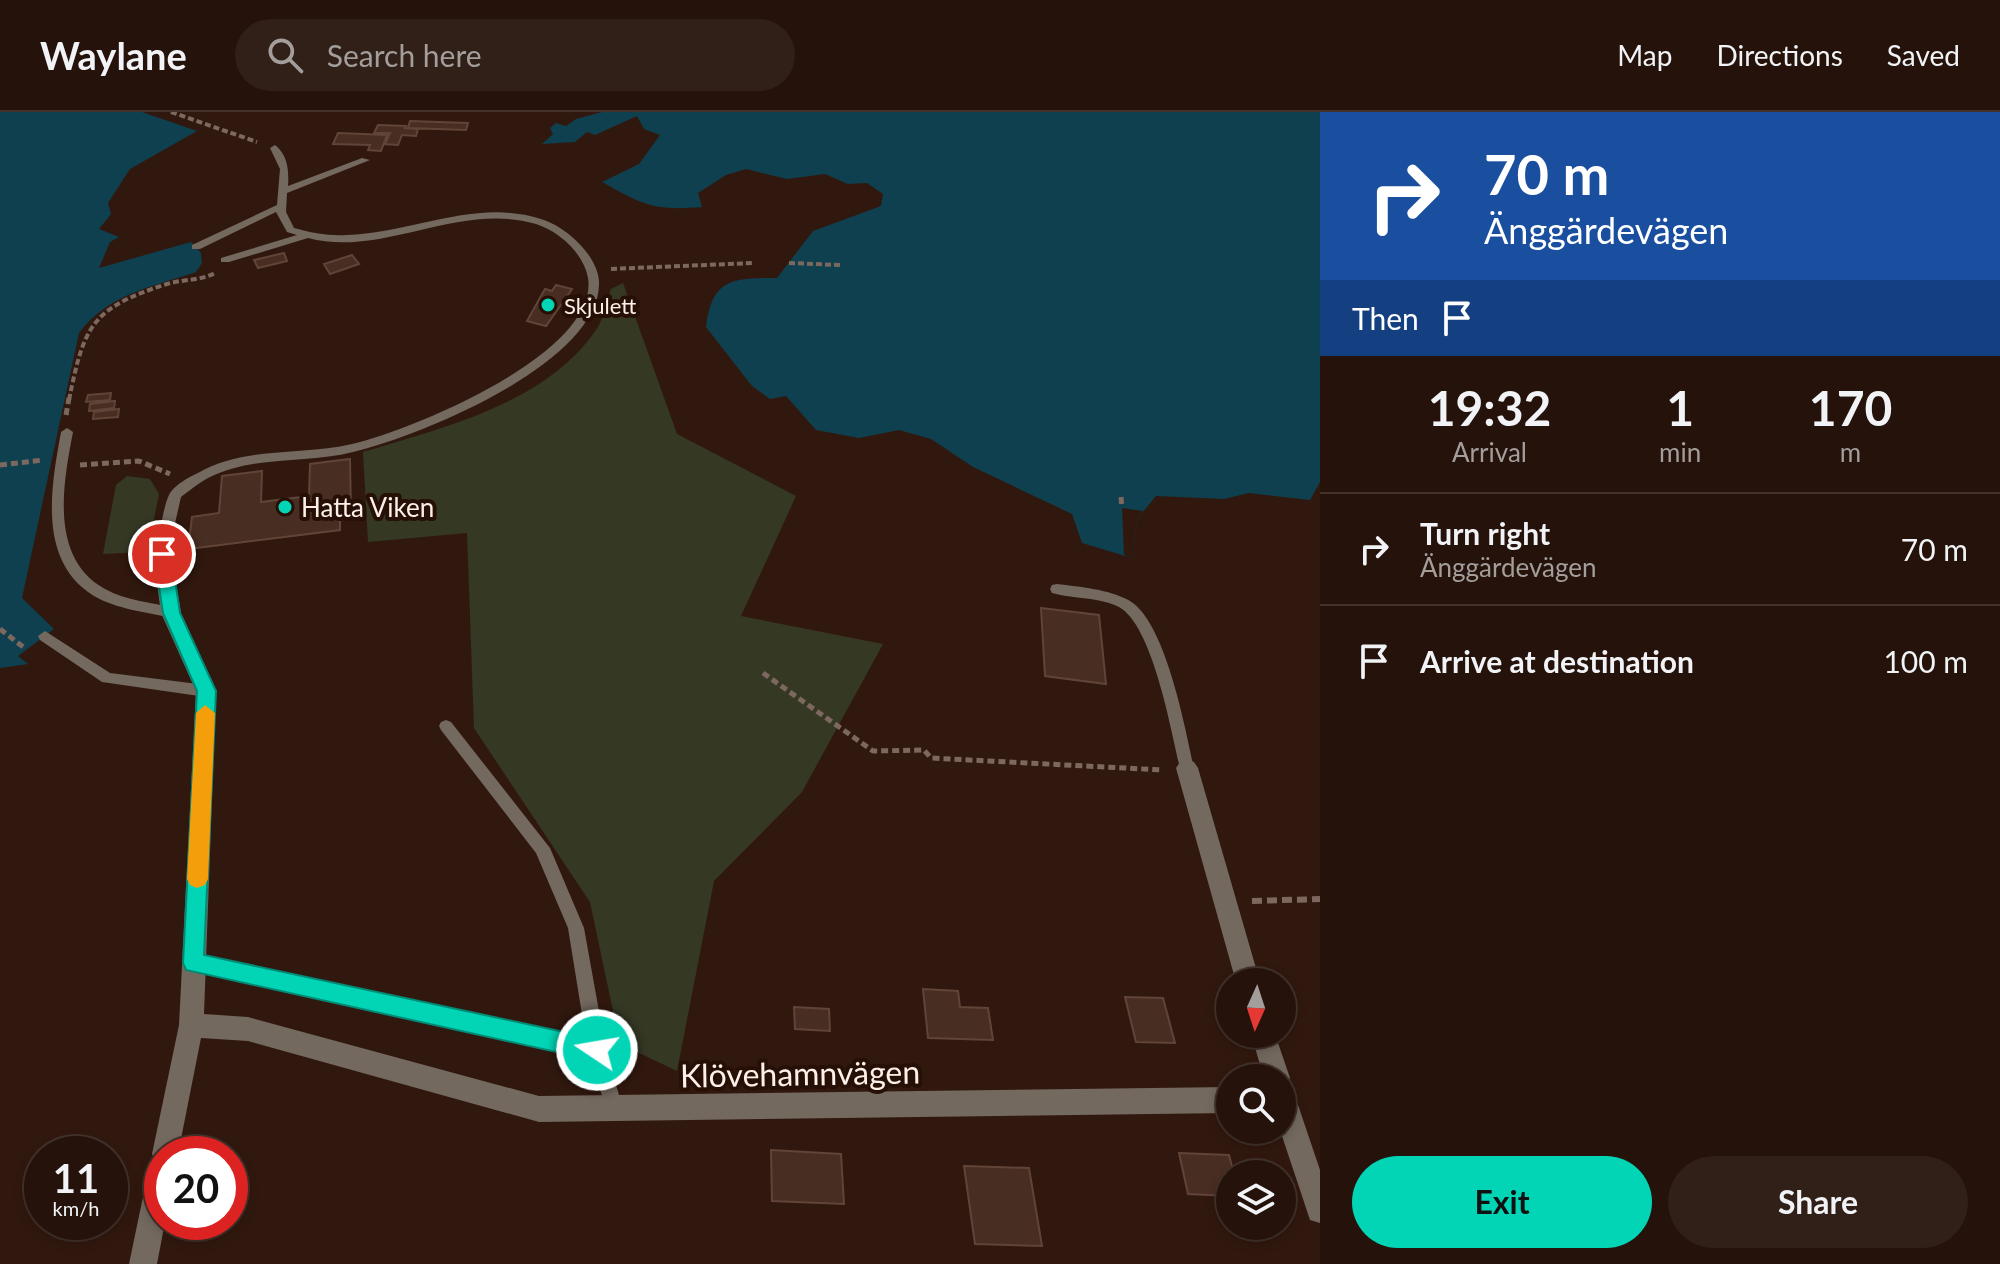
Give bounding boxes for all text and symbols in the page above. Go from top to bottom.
search box [235,19,795,91]
text: Waylane [40,32,187,78]
icon: search [263,33,307,77]
text: Search here [327,37,482,73]
text: Map [1617,38,1672,72]
text: Directions [1716,38,1843,72]
text: Saved [1887,38,1960,72]
text: 70 m [1484,140,1609,207]
icon: right [1352,144,1456,248]
text: Änggärdevägen [1484,208,1728,252]
place label: Skjulett [564,292,636,319]
marker: Skjulett [539,296,557,314]
icon: arrive [1435,296,1479,340]
text: Then [1352,300,1419,336]
text: 19:32 [1428,379,1551,436]
text: 1 [1666,379,1694,436]
text: 170 [1809,379,1892,436]
text: Arrival [1452,436,1527,468]
text: min [1659,436,1701,468]
text: m [1840,436,1861,468]
place label: Hatta Viken [301,491,434,523]
marker: Hatta Viken [276,498,294,516]
text: Turn right [1420,515,1550,551]
pin [128,520,196,588]
icon: right [1352,527,1396,571]
text: 70 m [1901,531,1968,567]
icon: arrive [140,532,184,576]
text: Änggärdevägen [1420,551,1597,583]
icon: arrive [1352,639,1396,683]
text: Arrive at destination [1420,643,1694,679]
text: 100 m [1883,643,1968,679]
north arrow [1216,968,1296,1048]
map controls [1216,968,1296,1240]
position arrow [555,1008,639,1092]
street label: Klövehamnvägen [680,1051,920,1095]
button: search [1216,1064,1296,1144]
speed limit sign: 20 [144,1136,248,1240]
text: 11 [53,1154,99,1202]
button: Exit [1352,1156,1652,1248]
button: Share [1668,1156,1968,1248]
button: layers [1216,1160,1296,1240]
text: km/h [53,1196,99,1220]

